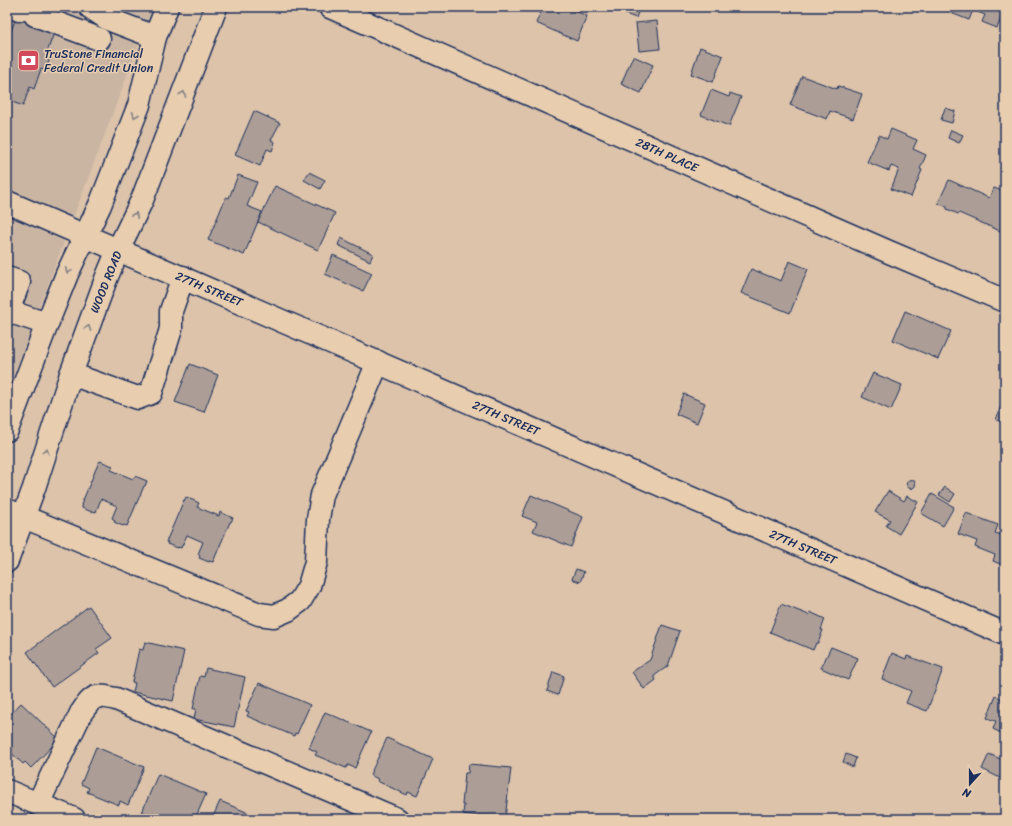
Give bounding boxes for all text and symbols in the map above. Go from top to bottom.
place label: TruStone Financial Federal Credit Union [44,43,154,79]
bank icon: TruStone Financial Federal Credit Union [15,48,41,74]
one-way arrow [178,90,186,97]
one-way arrow [131,112,139,119]
street label: 28TH PLACE [632,131,703,179]
one-way arrow [130,211,138,219]
street label: WOOD ROAD [84,247,129,316]
street label: 27TH STREET [172,265,247,314]
one-way arrow [65,268,73,275]
one-way arrow [83,324,91,331]
street label: 27TH STREET [469,394,544,443]
one-way arrow [41,448,50,455]
street label: 27TH STREET [766,523,841,572]
north arrow [950,764,990,804]
text: N [959,782,974,803]

